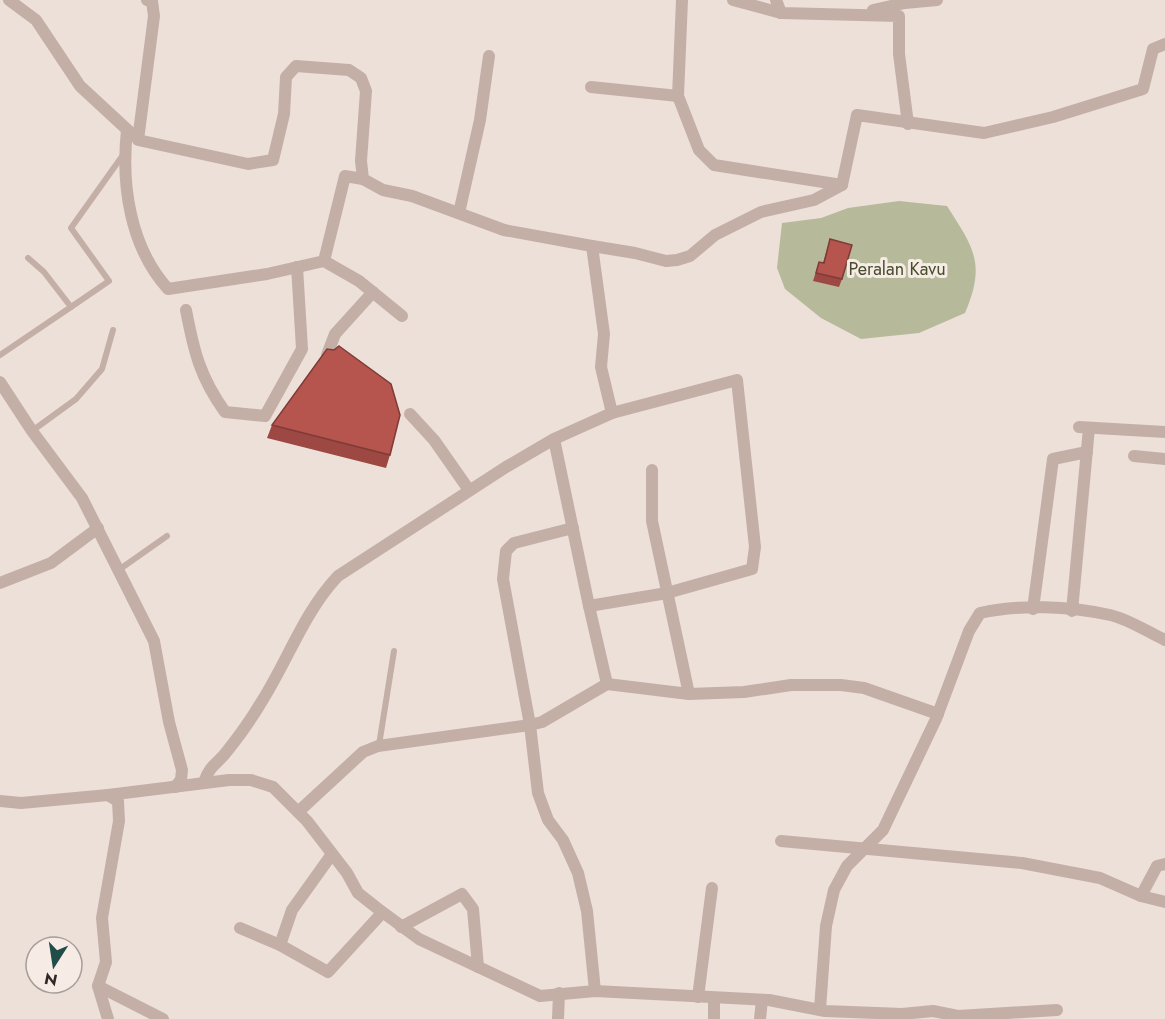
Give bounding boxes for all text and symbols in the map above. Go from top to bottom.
park label: Peralan Kavu [848,256,946,282]
north arrow [24,935,84,995]
text: N [42,967,60,992]

